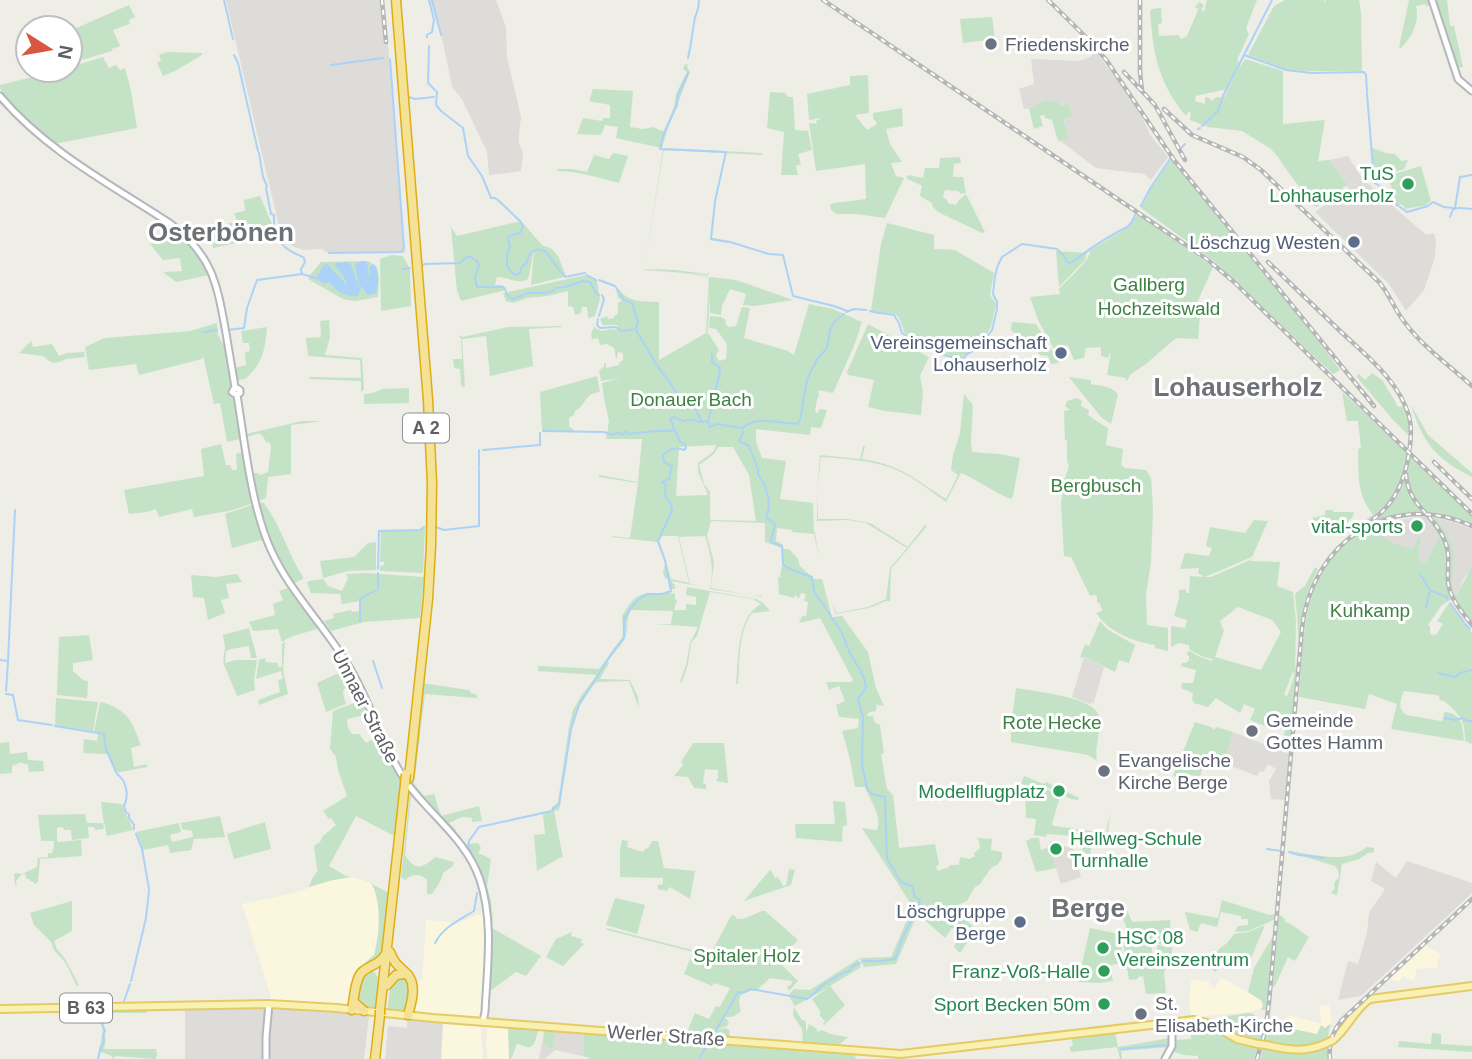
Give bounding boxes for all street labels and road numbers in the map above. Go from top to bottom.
road number: A 2 [403,414,449,442]
street label: Unnaer Straße [328,646,403,767]
road number: B 63 [60,993,112,1023]
street label: Werler Straße [606,1021,726,1050]

